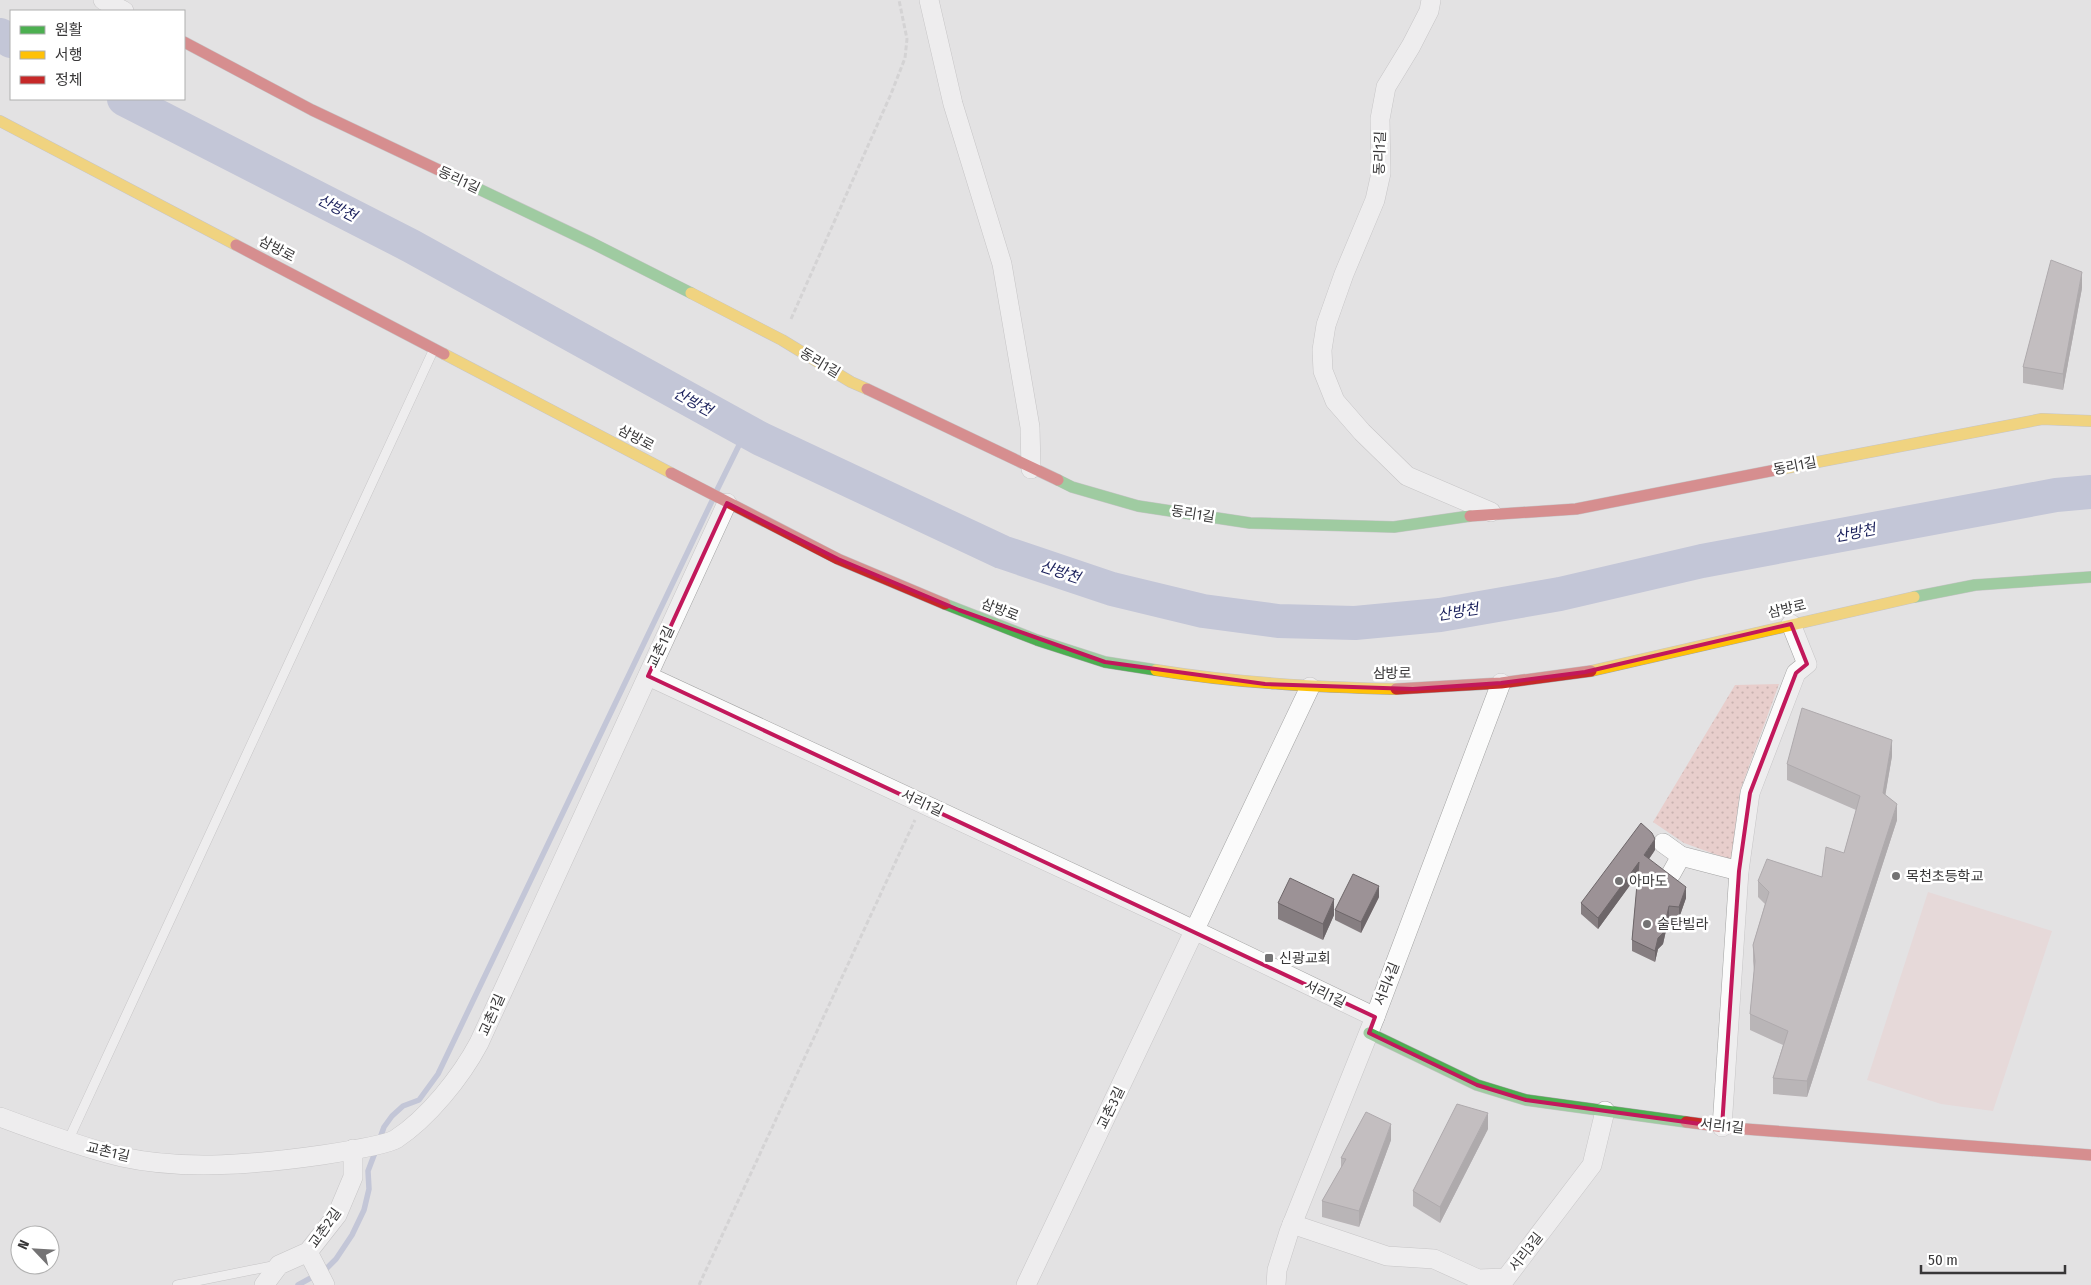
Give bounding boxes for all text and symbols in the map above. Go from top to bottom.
legend [10,10,185,100]
text: 원활 [55,21,83,39]
text: 서행 [55,46,83,64]
text: 정체 [55,71,83,89]
street label: 동리1길 [1371,131,1389,175]
street label: 동리1길 [435,163,483,197]
water label: 산방천 [314,191,361,226]
street label: 삼방로 [256,232,298,266]
street label: 동리1길 [797,344,843,382]
water label: 산방천 [671,384,717,421]
street label: 삼방로 [615,421,657,455]
street label: 동리1길 [1772,453,1818,479]
street label: 동리1길 [1170,502,1216,526]
water label: 산방천 [1833,520,1879,546]
water label: 산방천 [1038,557,1085,588]
street label: 삼방로 [979,595,1021,625]
street label: 삼방로 [1766,596,1808,622]
water label: 산방천 [1436,600,1482,624]
street label: 교촌1길 [644,623,678,671]
street label: 삼방로 [1373,665,1411,682]
street label: 서리1길 [898,786,946,820]
place label: 목천초등학교 [1906,868,1983,885]
marker: 목천초등학교 [1890,870,1902,882]
place label: 아마도 [1629,873,1668,890]
marker: 아마도 [1613,875,1625,887]
place label: 술탄빌라 [1657,916,1709,933]
marker: 술탄빌라 [1641,918,1653,930]
place label: 신광교회 [1279,950,1331,967]
marker: 신광교회 [1263,952,1275,964]
street label: 서리4길 [1371,960,1403,1008]
street label: 서리1길 [1301,977,1349,1011]
street label: 교촌1길 [475,991,509,1039]
street label: 교촌3길 [1094,1084,1128,1132]
street label: 서리1길 [1699,1115,1745,1137]
street label: 교촌1길 [85,1139,131,1165]
street label: 교촌2길 [305,1205,345,1251]
north arrow [10,1225,60,1275]
street label: 서리3길 [1505,1229,1547,1275]
text: N [14,1237,33,1252]
scale bar [1921,1242,2065,1274]
text: 50 m [1928,1251,1958,1269]

